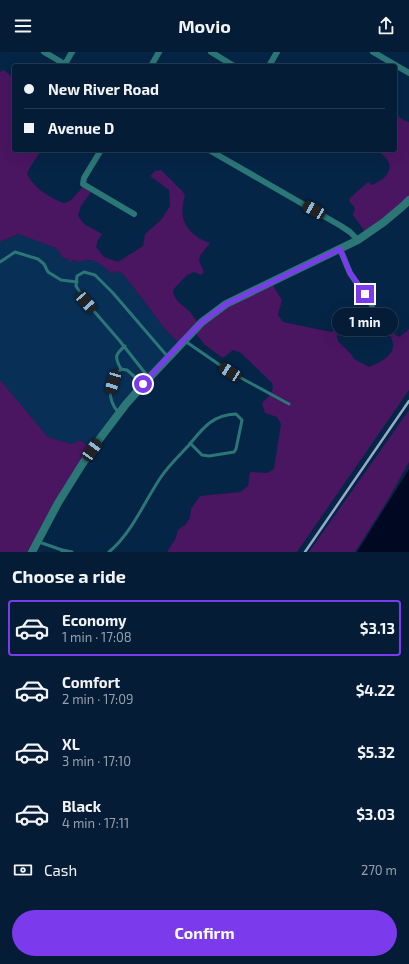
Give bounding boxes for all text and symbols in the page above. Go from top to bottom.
icon: menu [12,15,34,37]
text: Movio [178,15,231,37]
icon: share [375,15,397,37]
text: New River Road [48,80,159,98]
text: Avenue D [48,119,114,137]
car [301,199,327,221]
route end [356,285,374,303]
car [74,289,98,315]
callout: 1 min [332,308,398,336]
text: 1 min [349,314,381,330]
car [217,360,243,384]
car [104,369,122,395]
route start [134,375,152,393]
car [80,437,104,463]
text: Choose a ride [12,565,126,587]
icon: car [14,610,50,646]
text: Economy [62,611,127,629]
text: $3.13 [360,619,395,637]
text: 1 min · 17:08 [62,629,132,645]
icon: car [14,672,50,708]
text: Comfort [62,673,120,691]
text: $4.22 [356,681,395,699]
text: 2 min · 17:09 [62,691,133,707]
icon: car [14,734,50,770]
text: XL [62,735,80,753]
text: $5.32 [357,743,395,761]
text: 3 min · 17:10 [62,753,131,769]
icon: car [14,796,50,832]
text: Black [62,797,101,815]
text: $3.03 [356,805,395,823]
text: 4 min · 17:11 [62,815,129,831]
icon: cash [12,859,34,881]
text: Cash [44,861,77,879]
text: 270 m [361,862,397,878]
button: Confirm [12,910,397,956]

